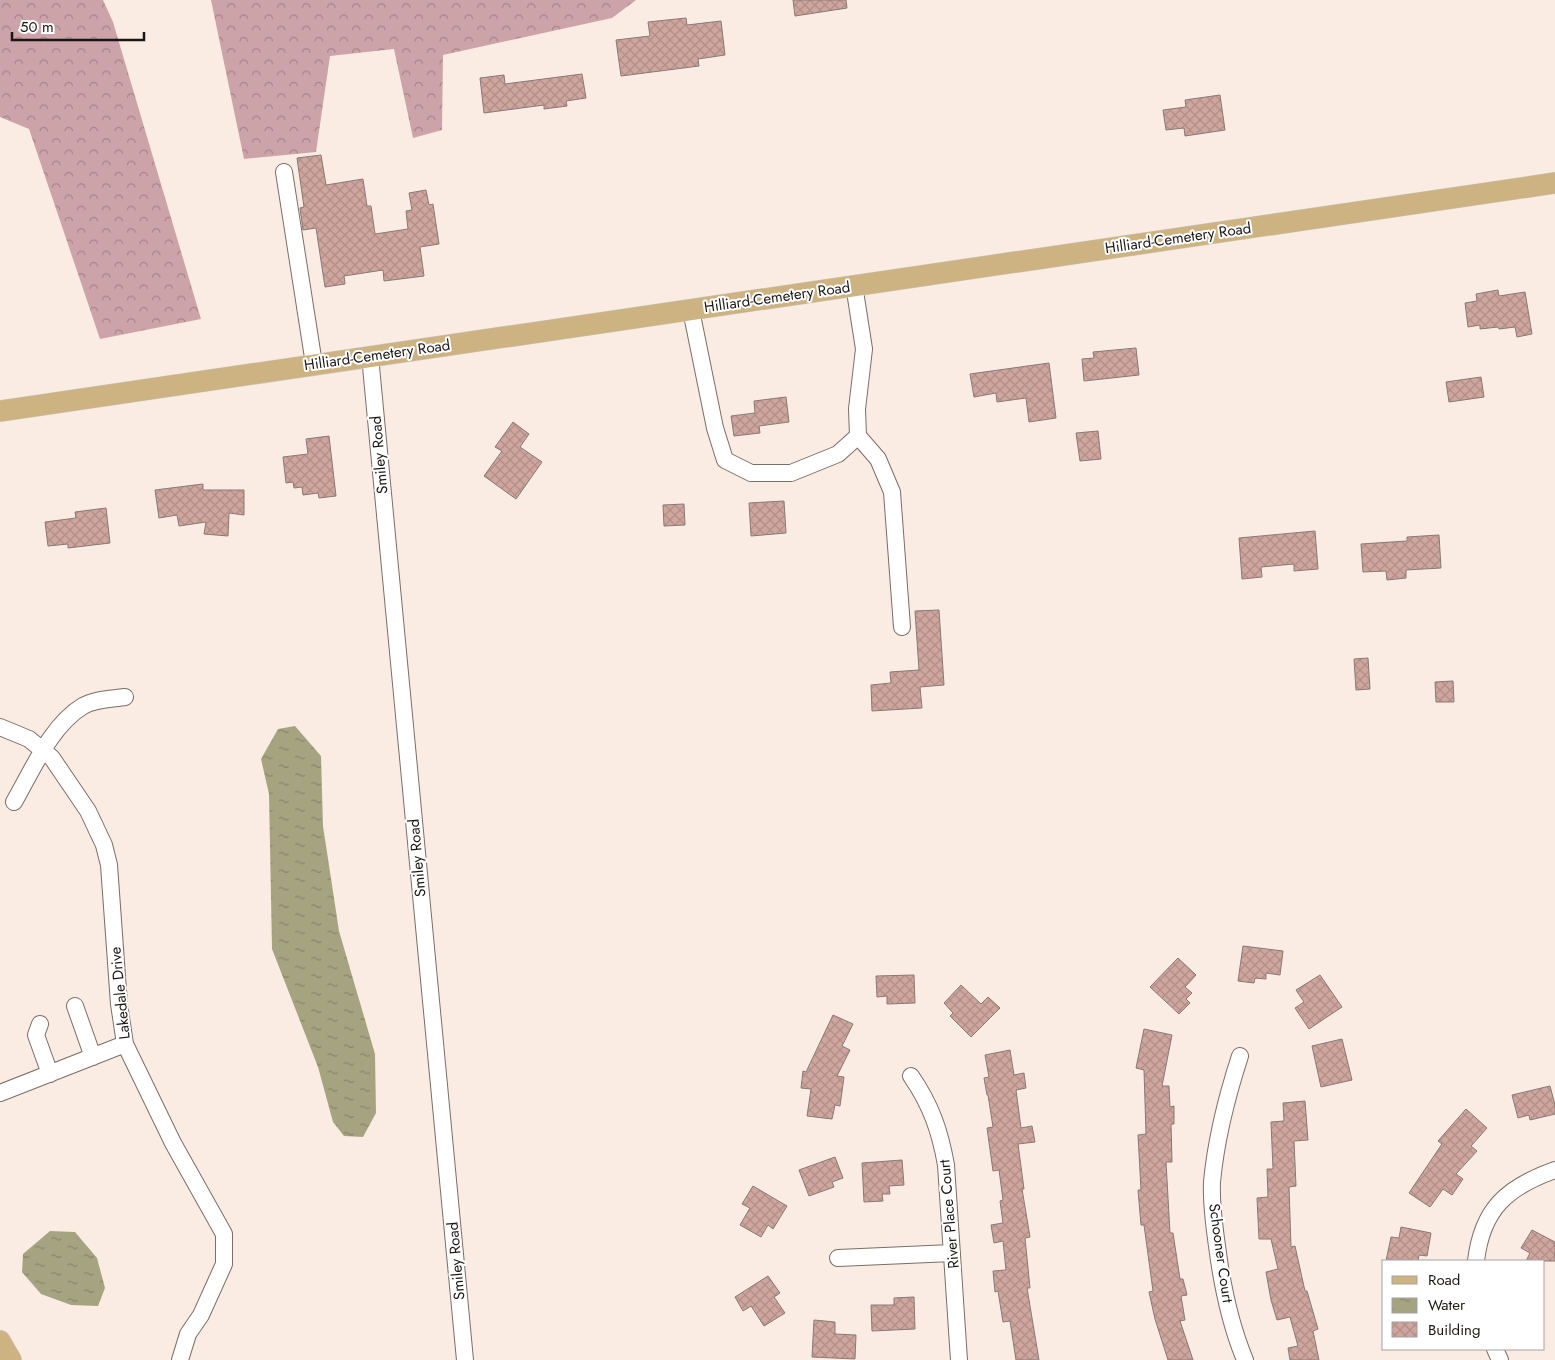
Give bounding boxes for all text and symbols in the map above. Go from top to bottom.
scale bar [12,10,145,42]
text: 50 m [20,16,54,38]
street label: Hilliard-Cemetery Road [1104,217,1252,259]
street label: Hilliard-Cemetery Road [703,276,851,318]
street label: Hilliard-Cemetery Road [303,334,451,376]
street label: Smiley Road [365,415,393,495]
street label: Smiley Road [403,818,431,898]
street label: Lakedale Drive [104,945,136,1040]
street label: River Place Court [933,1158,965,1269]
street label: Schooner Court [1203,1202,1239,1304]
street label: Smiley Road [442,1221,470,1301]
legend [1382,1260,1545,1350]
text: Road [1428,1269,1460,1291]
text: Water [1428,1294,1466,1316]
text: Building [1428,1319,1480,1341]

